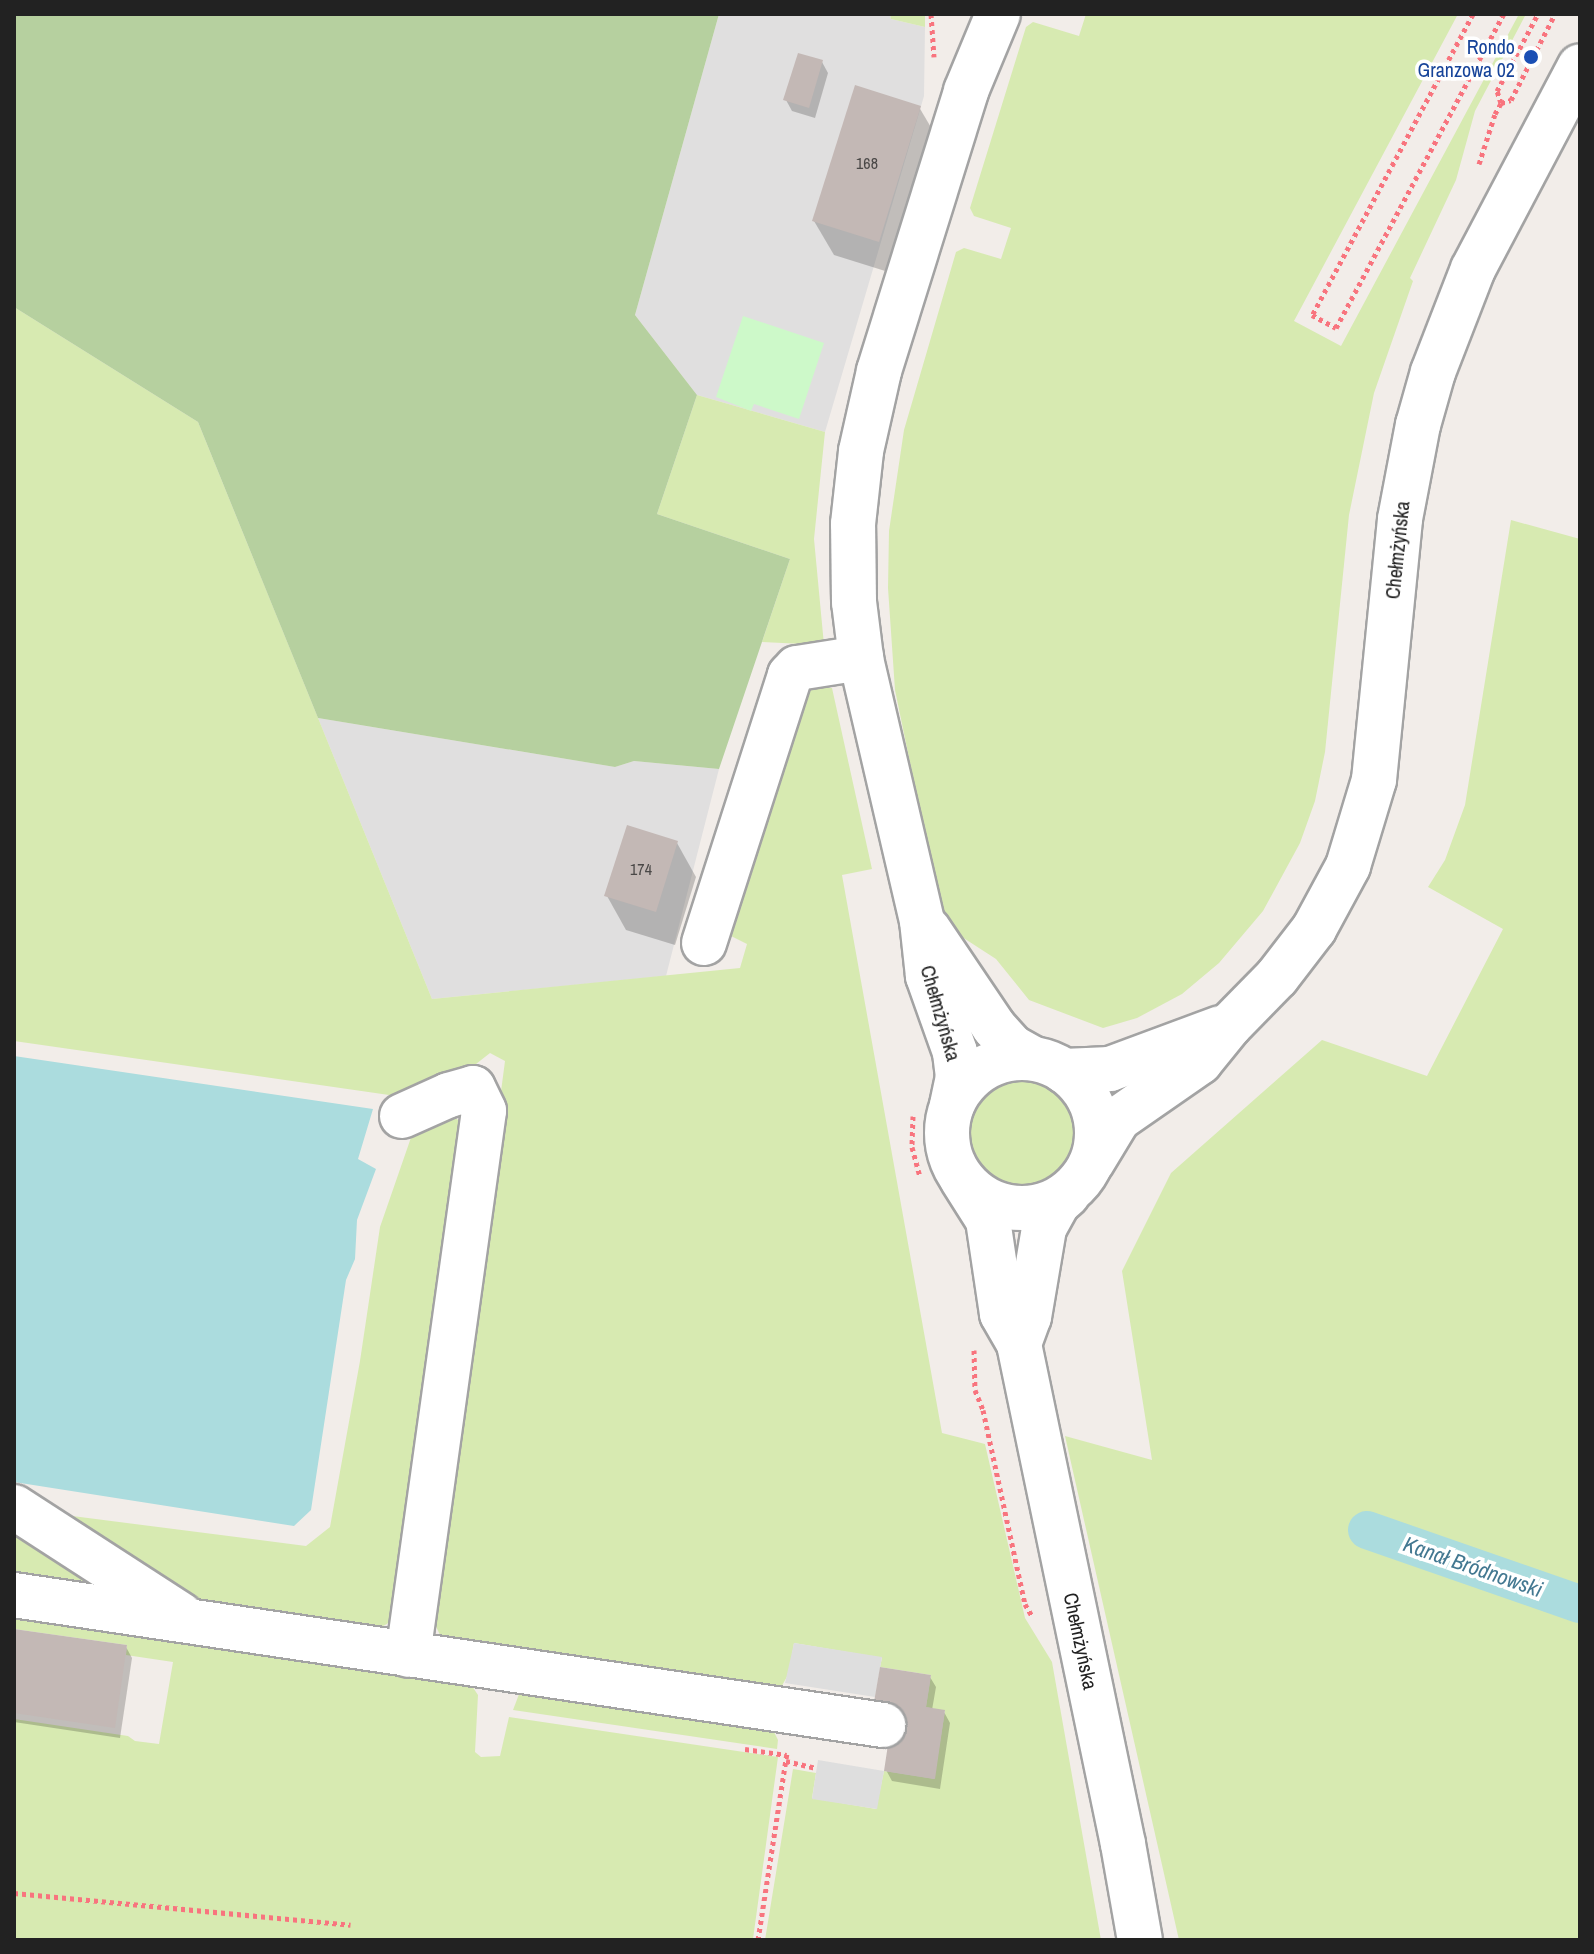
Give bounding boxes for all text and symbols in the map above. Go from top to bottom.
place label: Rondo Granzowa 02 [1417,34,1515,81]
marker: Rondo Granzowa 02 [1522,48,1540,66]
house number: 168 [856,153,878,173]
street label: Chełmżyńska [1380,500,1414,600]
house number: 174 [630,859,652,879]
street label: Chełmżyńska [916,962,966,1064]
water label: Kanał Bródnowski [1400,1531,1546,1603]
street label: Chełmżyńska [1059,1590,1103,1692]

